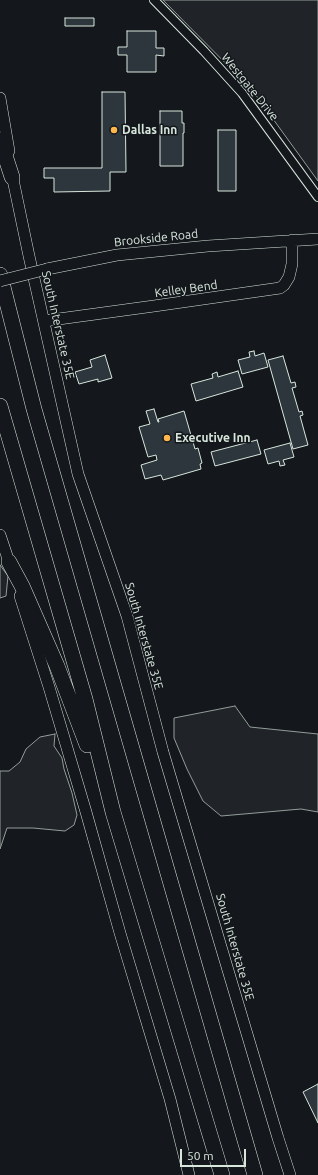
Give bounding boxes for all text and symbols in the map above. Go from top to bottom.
street label: Westgate Drive [218,50,282,124]
place label: Dallas Inn [122,123,177,137]
marker: Dallas Inn [109,125,119,135]
street label: Brookside Road [113,226,199,250]
street label: South Interstate 35E [39,269,77,381]
street label: Kelley Bend [154,277,218,301]
place label: Executive Inn [175,431,250,445]
marker: Executive Inn [162,433,172,443]
street label: South Interstate 35E [122,581,166,691]
street label: South Interstate 35E [213,892,257,1002]
scale bar [182,1141,248,1167]
text: 50 m [187,1149,214,1162]

